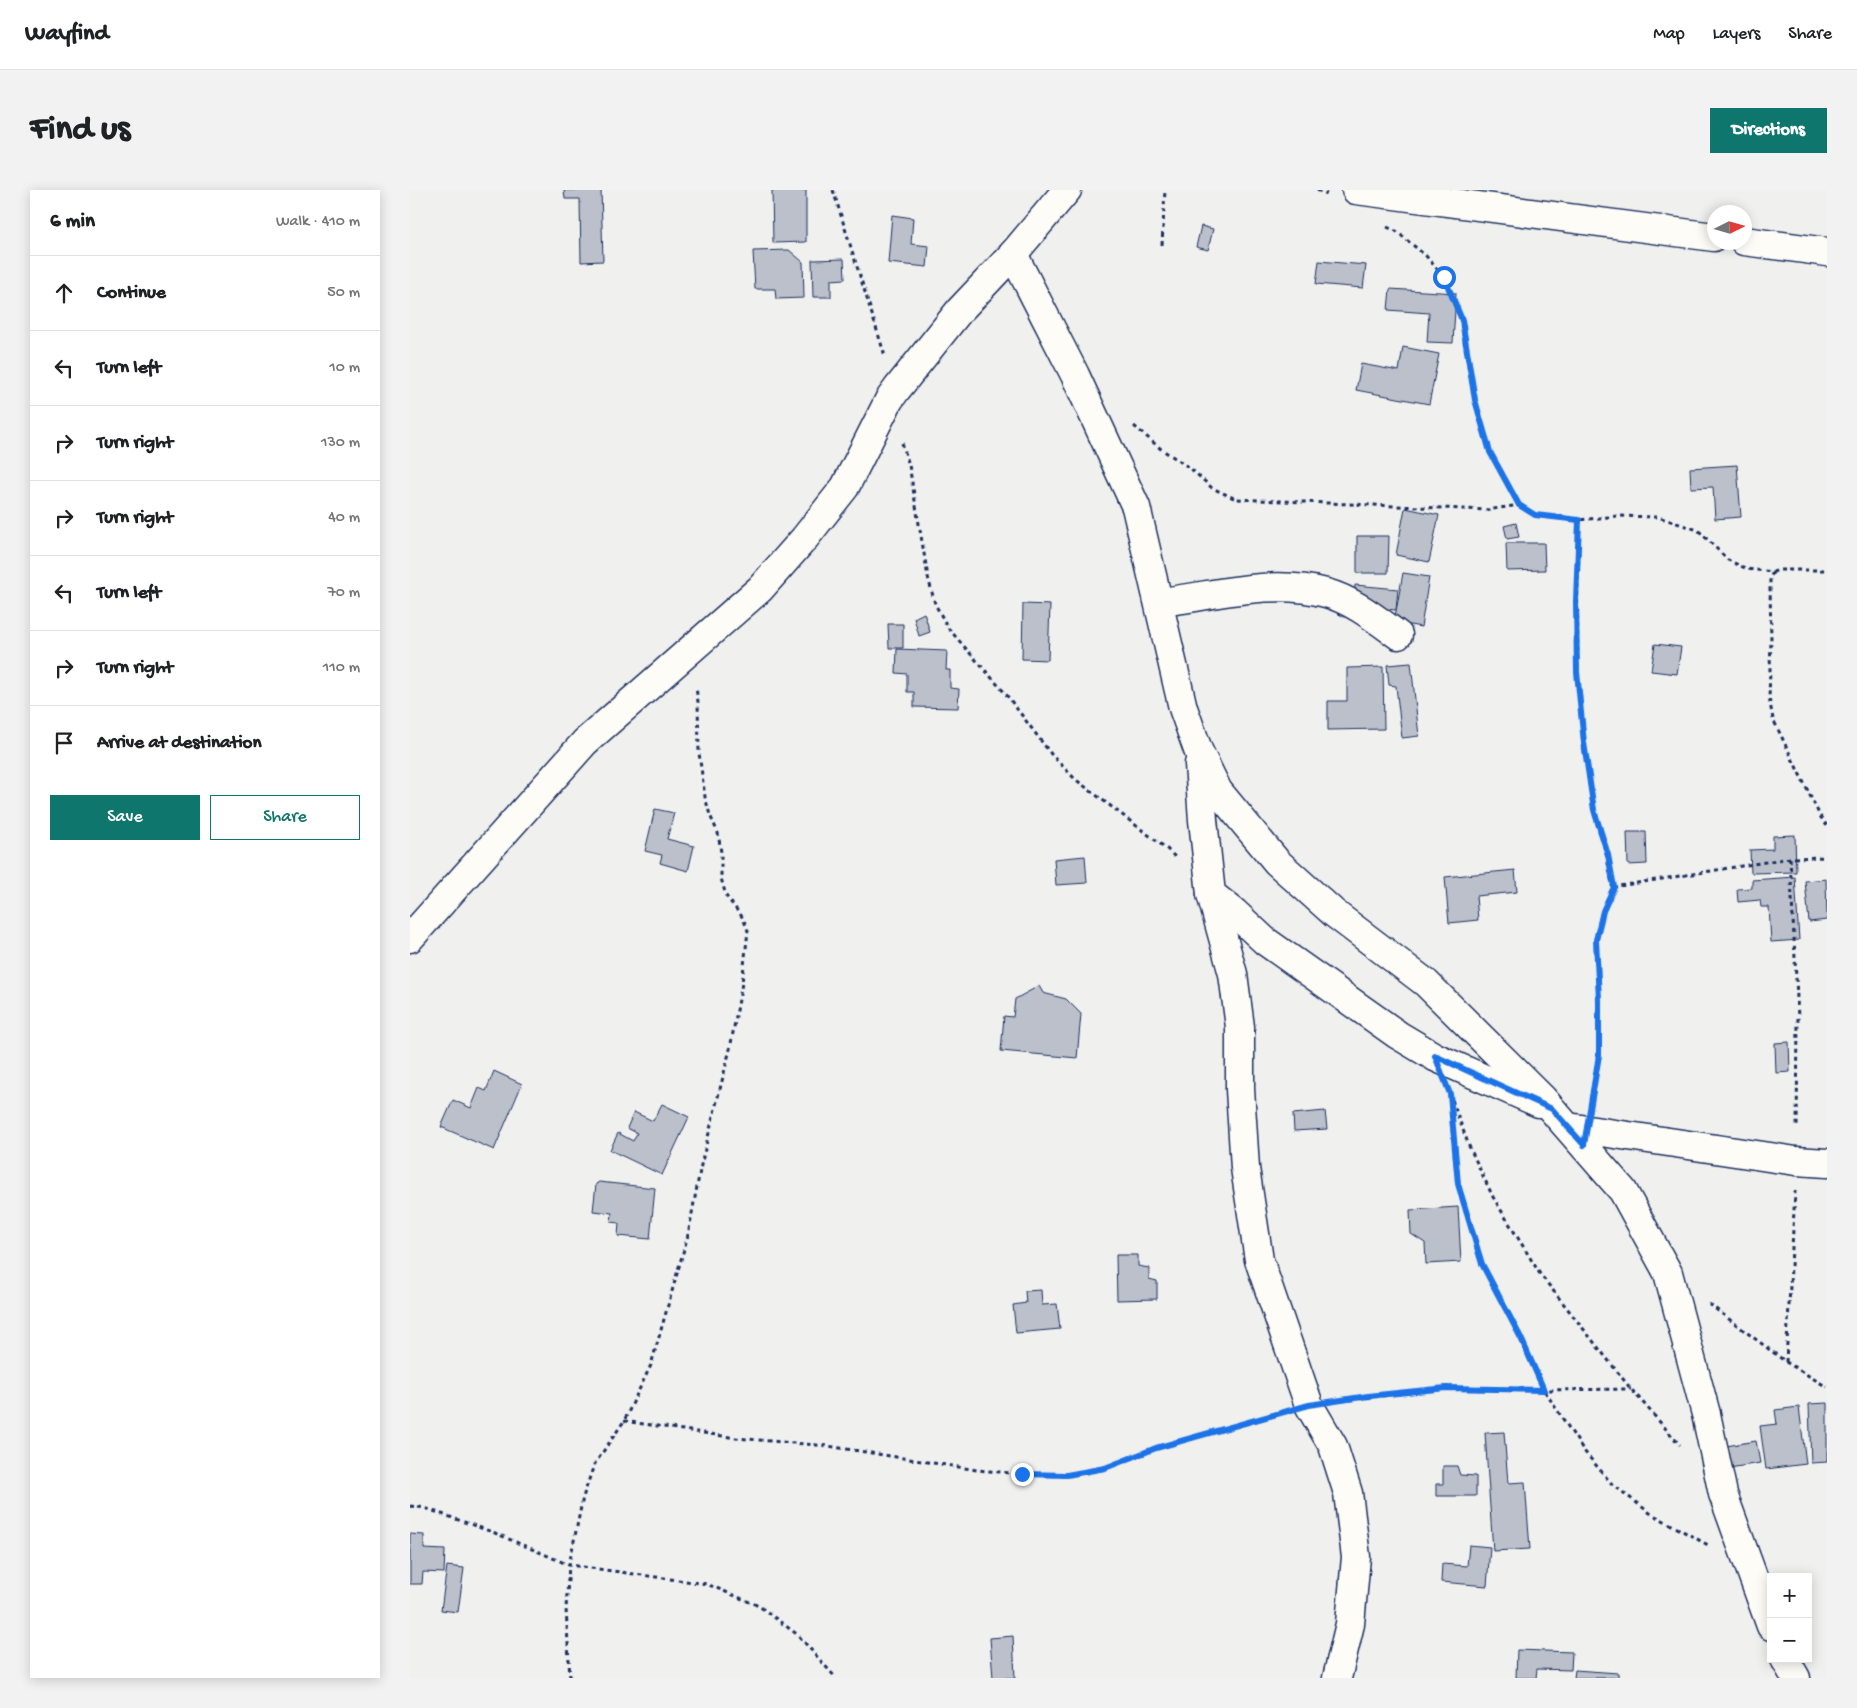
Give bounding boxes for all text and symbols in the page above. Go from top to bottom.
text: Wayfind [25,20,109,49]
text: Map [1653,24,1685,45]
text: Layers [1713,24,1760,45]
text: Share [1788,24,1832,45]
button: Directions [1710,108,1827,153]
text: Find us [30,110,130,151]
north arrow [1707,205,1752,250]
text: 6 min [50,210,95,235]
text: Walk · 410 m [276,213,360,232]
route start [1433,266,1456,289]
icon: ahead [50,279,78,307]
text: Continue [97,282,166,305]
text: 50 m [327,284,360,303]
icon: left [50,354,78,382]
text: Turn left [97,357,161,380]
text: 10 m [329,359,360,378]
icon: right [50,429,78,457]
text: Turn right [97,432,173,455]
text: 130 m [321,434,360,453]
icon: right [50,504,78,532]
text: Turn right [97,507,173,530]
text: 40 m [328,509,360,528]
icon: left [50,579,78,607]
text: Turn left [97,582,161,605]
text: 70 m [327,584,360,603]
icon: right [50,654,78,682]
text: Turn right [97,657,173,680]
text: 110 m [323,659,360,678]
icon: arrive [50,729,78,757]
text: Arrive at destination [97,732,261,755]
button: Save [50,795,200,840]
button: Share [210,795,360,840]
route end [1011,1463,1034,1486]
map controls [1767,1573,1812,1663]
button: + [1767,1573,1812,1618]
button: − [1767,1618,1812,1663]

